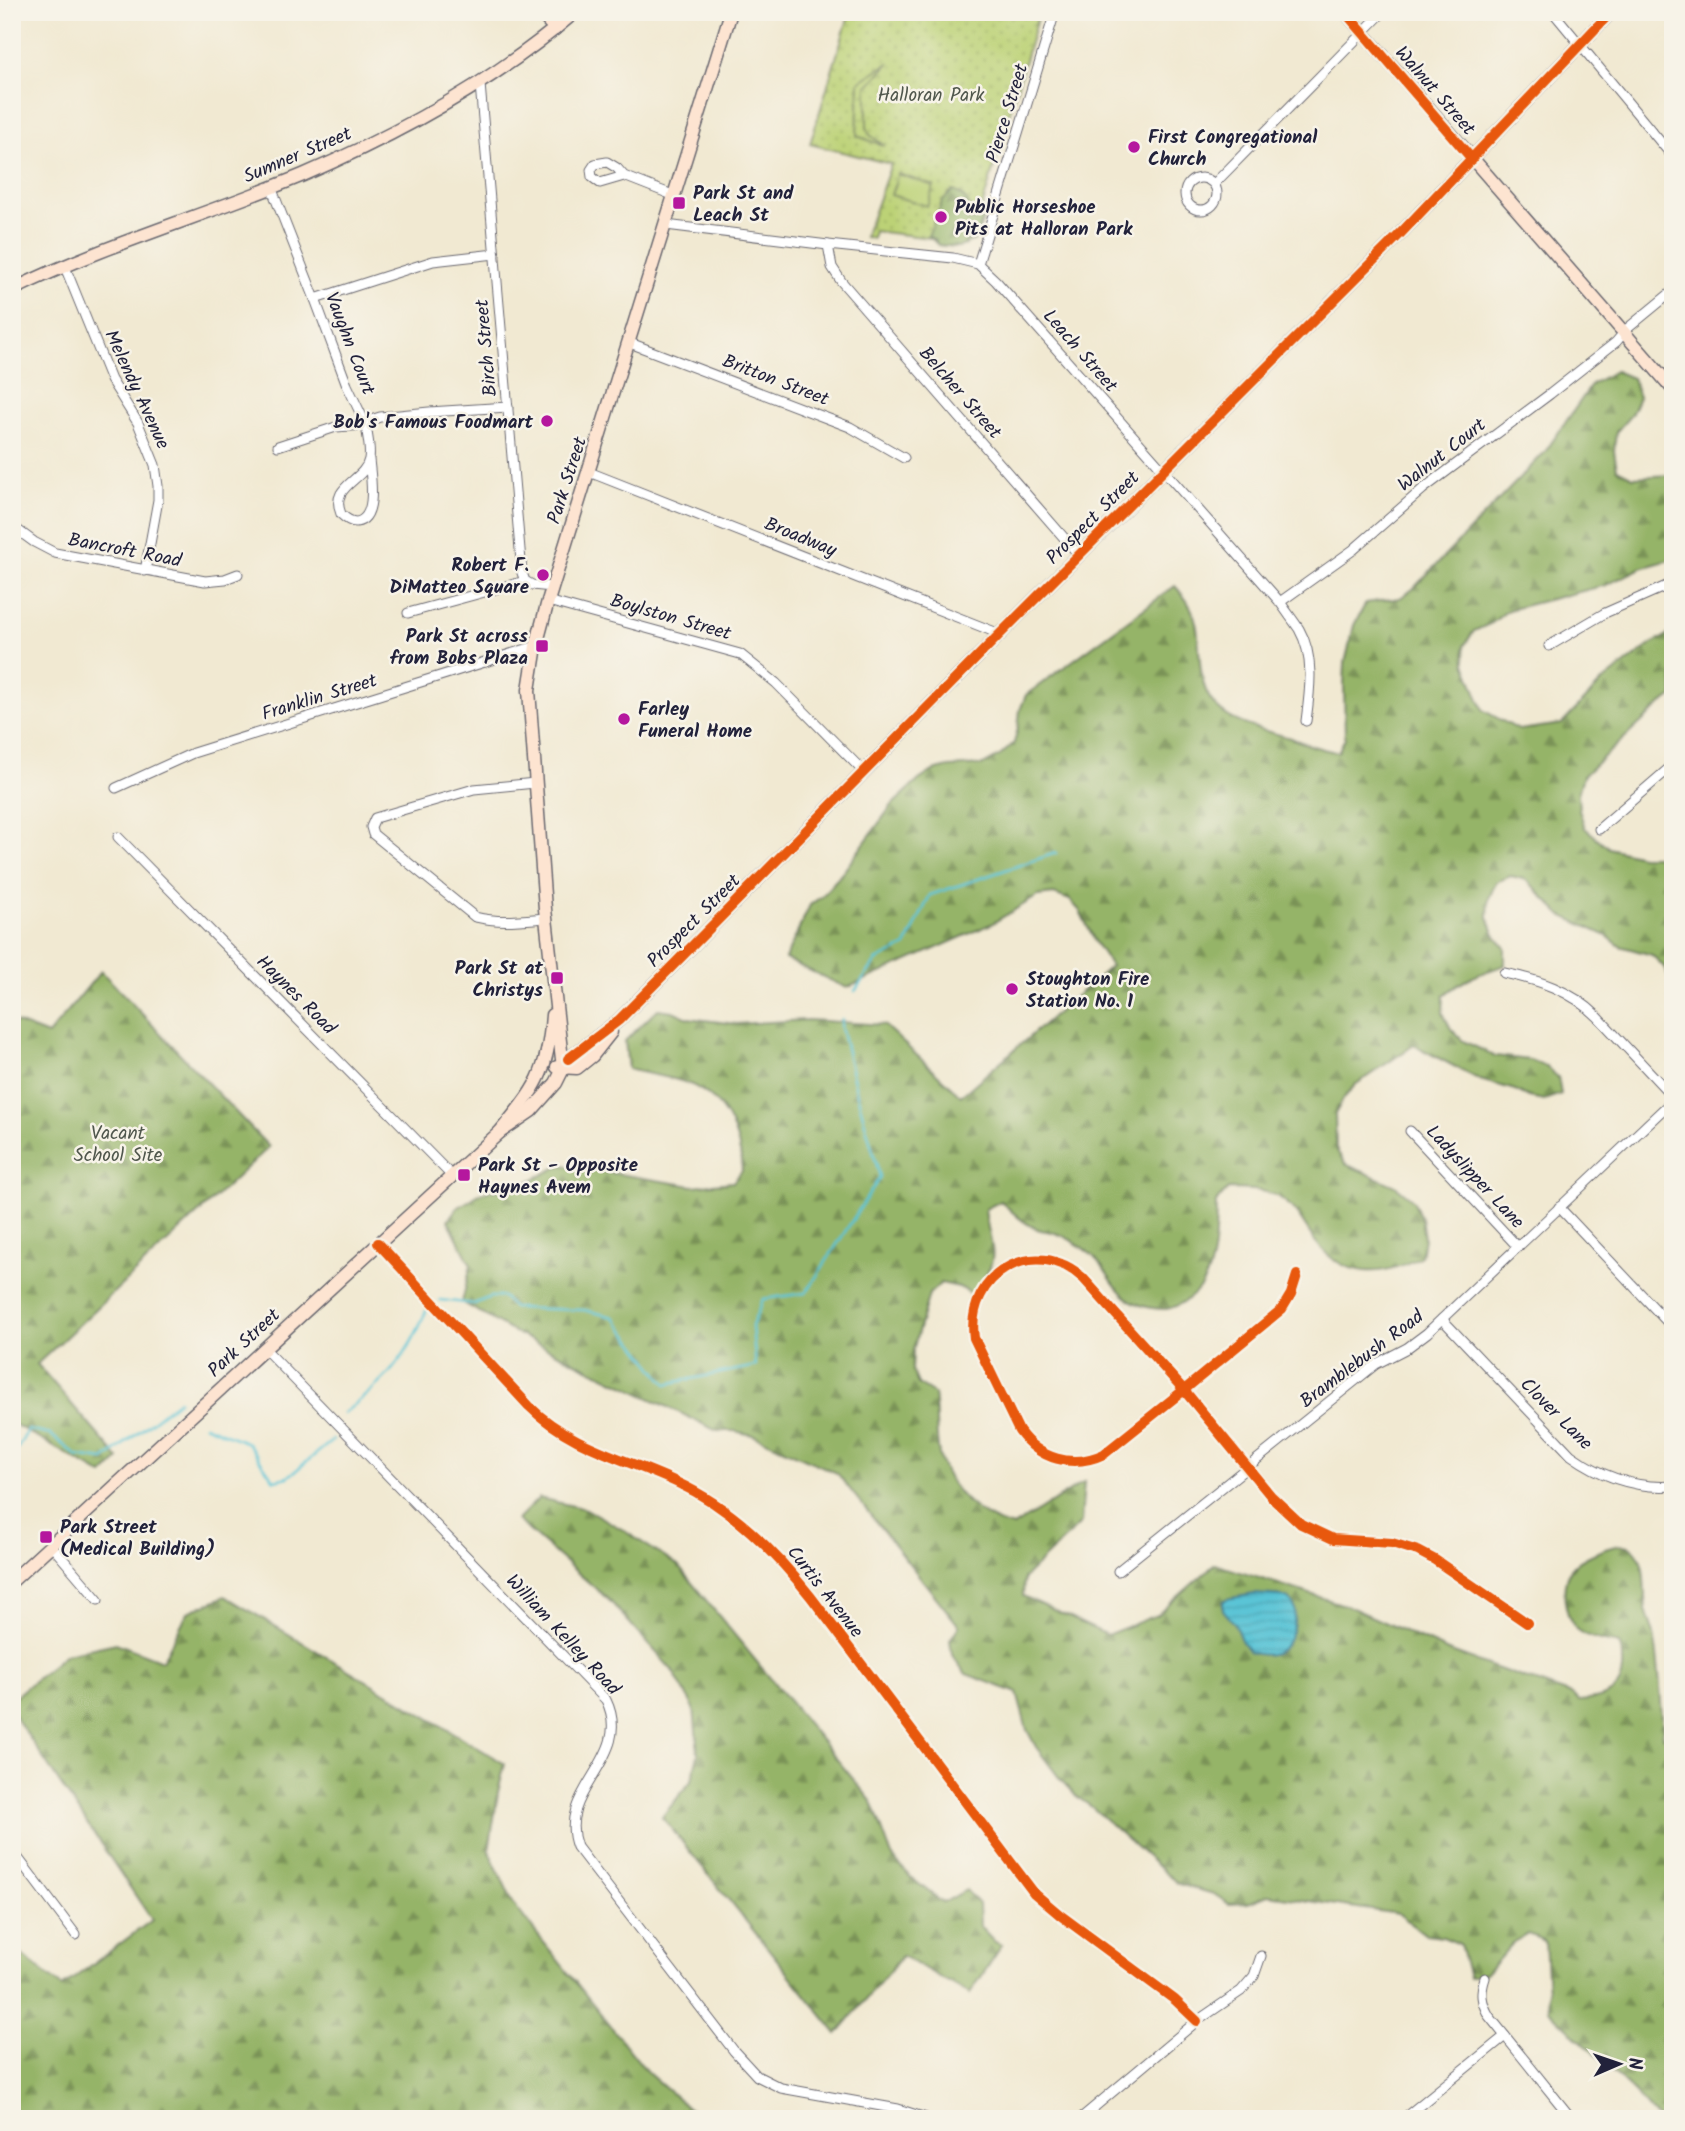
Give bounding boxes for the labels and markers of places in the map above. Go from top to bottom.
place label: First Congregational Church [1148,123,1318,175]
marker: First Congregational Church [1126,139,1142,155]
place label: Park St and Leach St [693,179,794,231]
place label: Public Horseshoe Pits at Halloran Park [955,193,1133,245]
marker: Park St and Leach St [671,195,687,211]
marker: Public Horseshoe Pits at Halloran Park [933,209,949,225]
place label: Bob's Famous Foodmart [333,408,533,438]
marker: Bob's Famous Foodmart [539,413,555,429]
place label: Robert F. DiMatteo Square [390,551,529,603]
marker: Robert F. DiMatteo Square [535,567,551,583]
place label: Park St across from Bobs Plaza [390,622,528,674]
marker: Park St across from Bobs Plaza [534,638,550,654]
place label: Farley Funeral Home [638,695,752,747]
marker: Farley Funeral Home [616,711,632,727]
place label: Park St at Christys [455,954,543,1006]
place label: Stoughton Fire Station No. 1 [1026,965,1149,1017]
marker: Park St at Christys [549,970,565,986]
marker: Stoughton Fire Station No. 1 [1004,981,1020,997]
place label: Park St - Opposite Haynes Avem [478,1151,638,1203]
marker: Park St - Opposite Haynes Avem [456,1167,472,1183]
place label: Park Street (Medical Building) [60,1513,215,1565]
marker: Park Street (Medical Building) [38,1529,54,1545]

